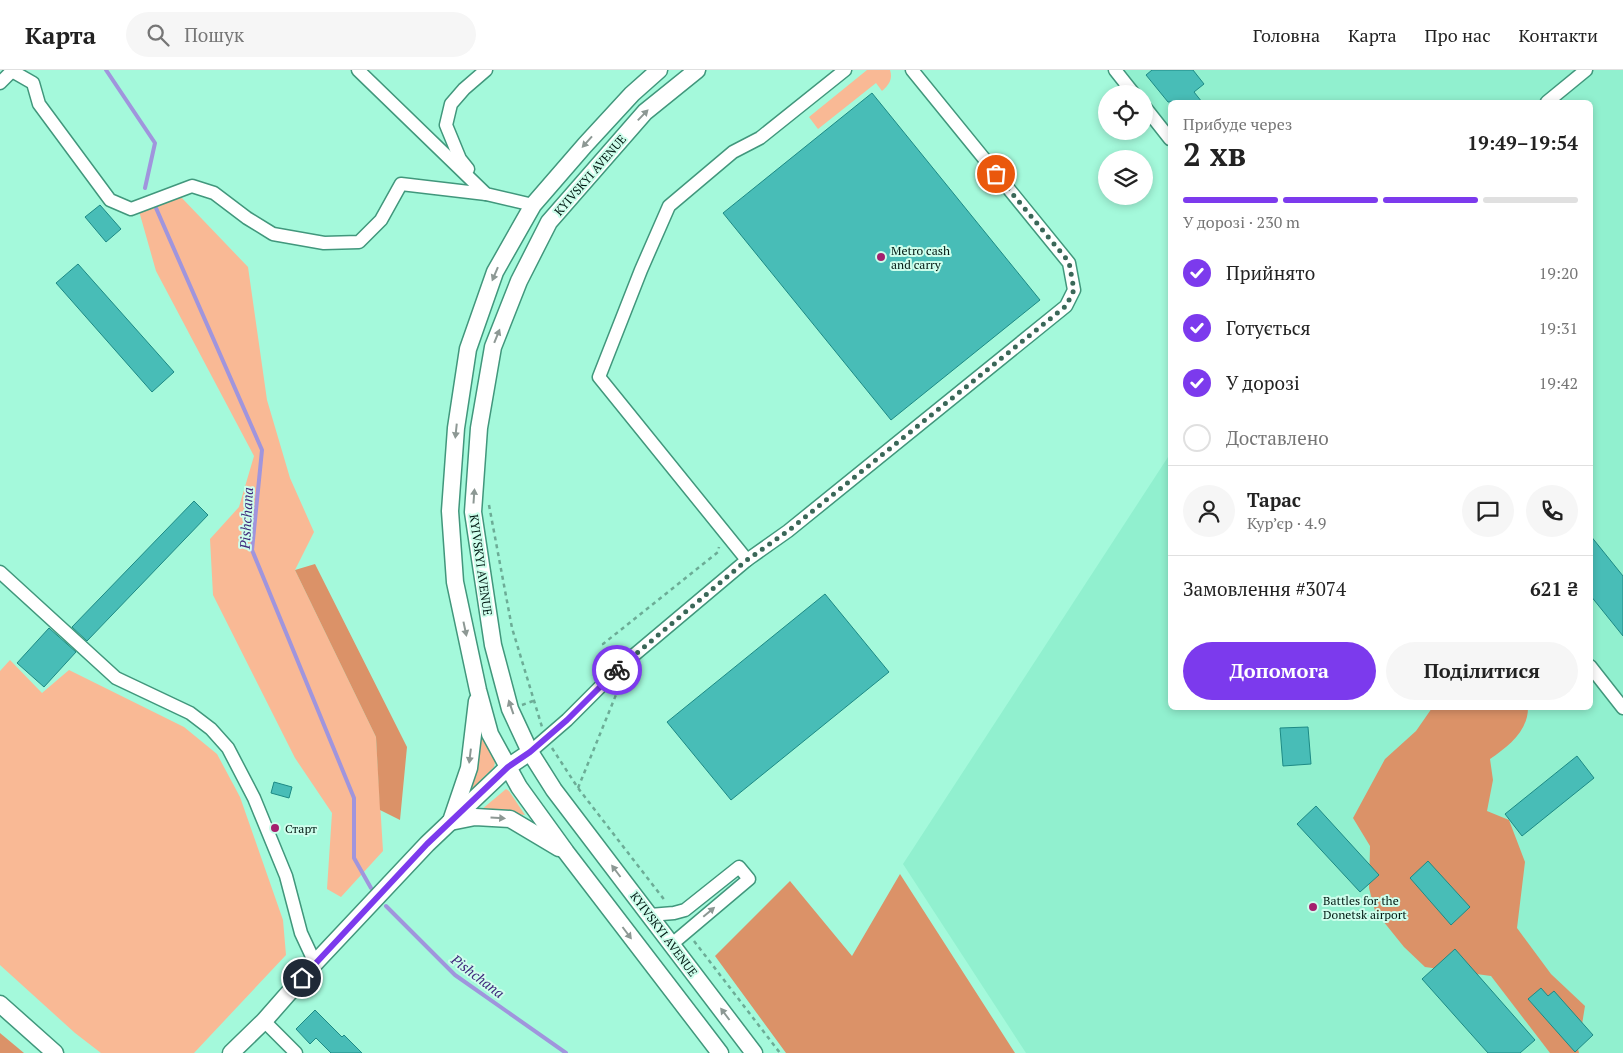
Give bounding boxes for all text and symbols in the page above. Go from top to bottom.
search box [126,12,476,57]
text: Карта [25,19,96,51]
icon: search [144,21,172,49]
text: Пошук [184,22,244,47]
text: Головна [1253,23,1320,47]
text: Карта [1348,23,1397,47]
text: Про нас [1425,23,1491,47]
text: Контакти [1519,23,1598,47]
map controls [1098,85,1153,205]
button: locate [1098,85,1153,140]
one-way arrow [637,109,649,121]
text: Прибуде через [1183,113,1292,135]
text: 19:49–19:54 [1467,130,1578,155]
street label: KYIVSKYI AVENUE [551,132,629,218]
text: 2 хв [1183,133,1246,175]
one-way arrow [582,135,593,148]
button: layers [1098,150,1153,205]
pin [975,153,1017,195]
icon: bag [982,160,1010,188]
text: У дорозі · 230 m [1183,211,1300,233]
place label: Metro cash and carry [891,243,950,272]
marker: Metro cash and carry [875,251,887,263]
icon: check [1183,259,1211,287]
text: Прийнято [1226,260,1315,285]
text: 19:20 [1539,262,1578,284]
one-way arrow [491,267,499,281]
icon: check [1183,314,1211,342]
text: Готується [1226,315,1311,340]
text: 19:31 [1539,317,1578,339]
one-way arrow [494,329,502,343]
icon: check [1183,369,1211,397]
text: У дорозі [1226,370,1300,395]
text: 19:42 [1539,372,1578,394]
one-way arrow [452,423,460,439]
text: Доставлено [1226,425,1329,450]
button: person [1183,485,1235,537]
button: chat [1462,485,1514,537]
button: phone [1526,485,1578,537]
water label: Pishchana [235,487,257,550]
text: Тарас [1247,487,1301,512]
one-way arrow [470,488,478,504]
text: Кур’єр · 4.9 [1247,512,1326,534]
street label: KYIVSKYI AVENUE [466,513,496,617]
text: Замовлення #3074 [1183,576,1346,601]
text: 621 ₴ [1530,576,1578,601]
one-way arrow [462,622,470,638]
button: Допомога [1183,642,1376,700]
button: Поділитися [1386,642,1578,700]
courier [592,645,642,695]
icon: bike [603,656,631,684]
one-way arrow [507,699,515,714]
one-way arrow [466,748,474,764]
one-way arrow [491,814,507,822]
place label: Старт [285,821,317,836]
marker: Старт [269,822,281,834]
one-way arrow [611,864,621,878]
street label: KYIVSKYI AVENUE [627,889,701,979]
place label: Battles for the Donetsk airport [1323,893,1407,922]
marker: Battles for the Donetsk airport [1307,901,1319,913]
one-way arrow [702,907,715,918]
one-way arrow [622,926,633,939]
water label: Pishchana [447,949,508,1002]
pin [281,957,323,999]
icon: home [288,964,316,992]
one-way arrow [720,1007,730,1021]

